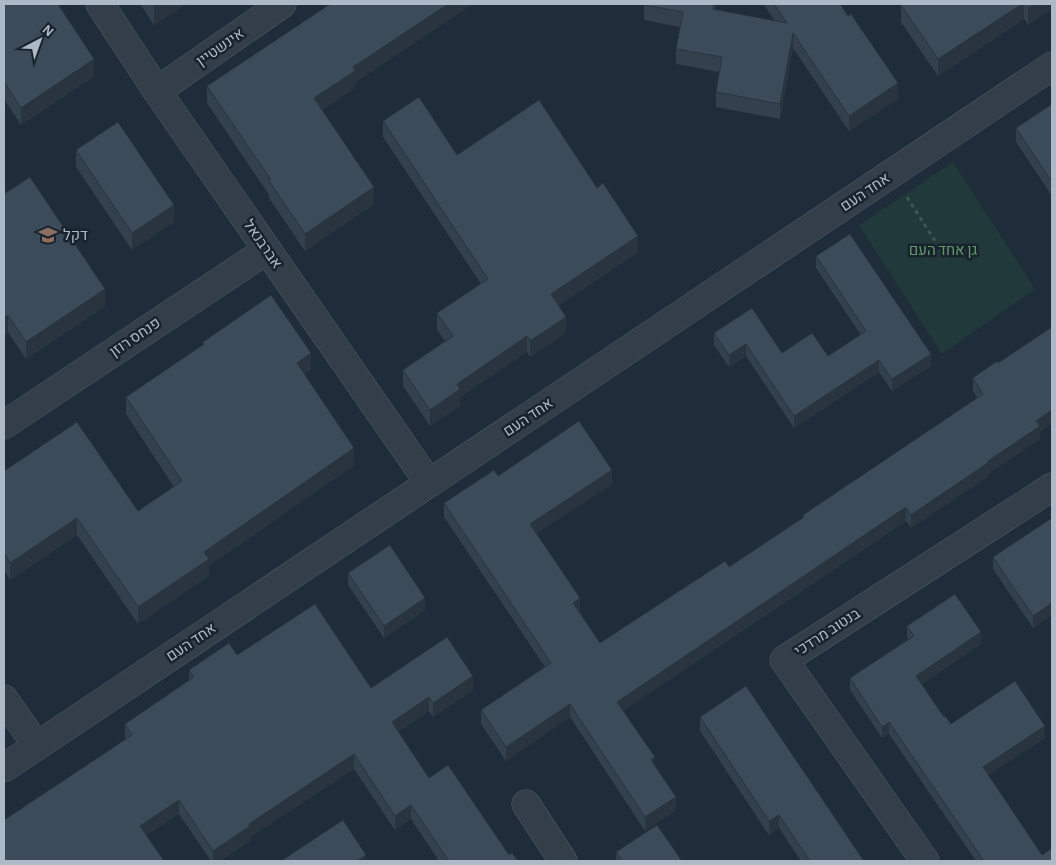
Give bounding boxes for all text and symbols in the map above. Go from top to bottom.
north arrow [15,15,65,65]
text: N [40,22,56,39]
street label: אינשטיין [194,26,247,69]
street label: אחד העם [838,171,893,214]
street label: אברבנאל [241,217,285,271]
school or university icon: דקל [37,224,59,246]
place label: דקל [63,228,88,243]
park label: גן אחד העם [909,243,978,258]
street label: פנחס רוזן [107,315,163,360]
street label: אחד העם [501,396,556,439]
street label: בנטוב מרדכי [792,606,863,659]
street label: אחד העם [164,621,219,664]

